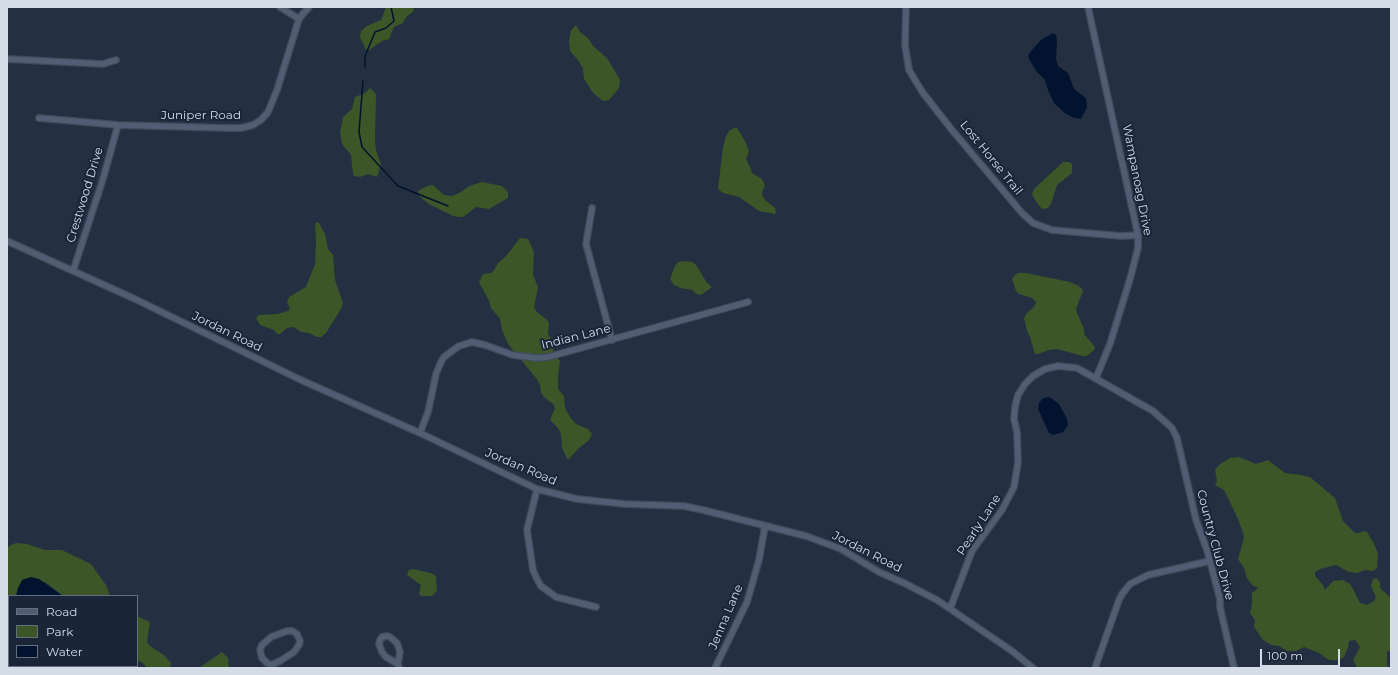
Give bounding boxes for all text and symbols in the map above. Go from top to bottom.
street label: Juniper Road [161,108,241,122]
street label: Lost Horse Trail [957,118,1025,198]
street label: Wampanoag Drive [1119,123,1155,237]
street label: Crestwood Drive [64,145,106,245]
street label: Jordan Road [190,309,264,355]
street label: Indian Lane [540,321,612,353]
street label: Jordan Road [483,446,559,488]
street label: Country Club Drive [1193,488,1237,602]
street label: Pearly Lane [954,492,1004,558]
street label: Jordan Road [830,528,904,576]
street label: Jenna Lane [706,582,746,652]
legend [8,595,138,667]
text: Road [46,604,77,619]
text: Park [46,624,73,639]
scale bar [1262,641,1342,667]
text: Water [46,644,82,659]
text: 100 m [1267,648,1303,663]

